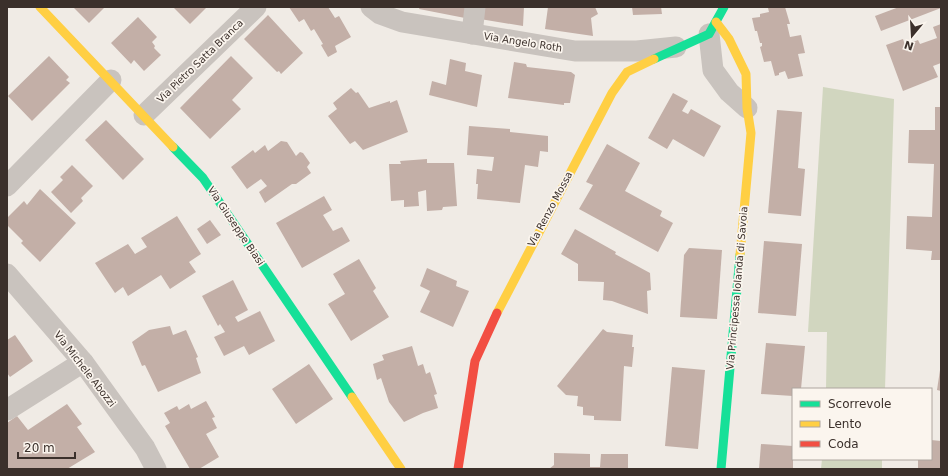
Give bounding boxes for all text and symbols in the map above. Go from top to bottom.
north arrow [892,16,932,56]
street label: Via Pietro Satta Branca [155,17,245,105]
street label: Via Angelo Roth [483,30,563,54]
text: N [903,37,915,53]
street label: Via Renzo Mossa [526,170,574,248]
street label: Via Giuseppe Biasi [206,184,266,268]
street label: Via Principessa Iolanda di Savoia [724,206,750,370]
street label: Via Michele Abozzi [52,329,118,409]
legend [792,388,932,460]
text: Scorrevole [828,397,892,411]
text: Lento [828,417,862,431]
scale bar [18,434,75,460]
text: Coda [828,437,859,451]
text: 20 m [24,441,55,455]

